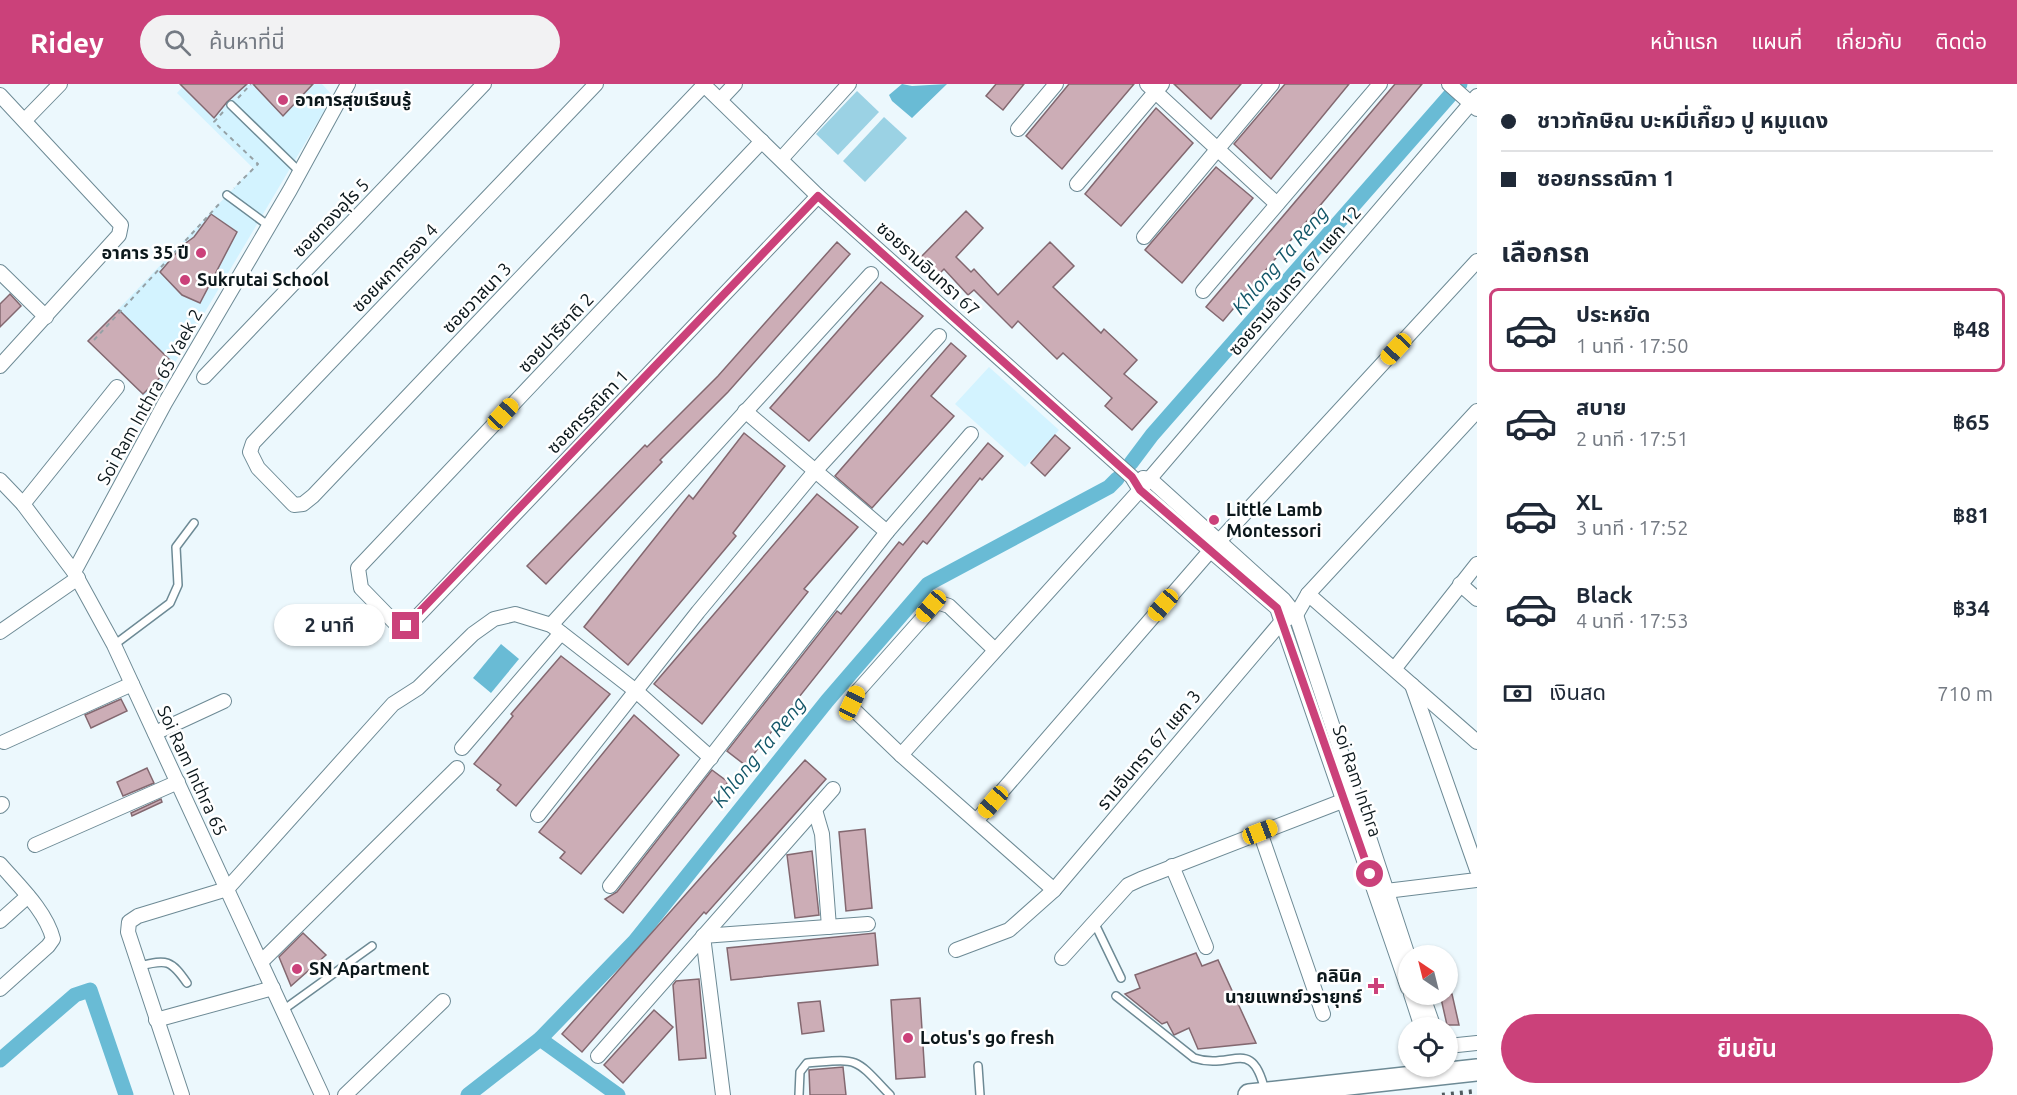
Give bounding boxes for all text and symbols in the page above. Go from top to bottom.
search box [140,15,560,69]
icon: search [161,26,194,59]
text: Ridey [30,27,104,58]
text: ค้นหาที่นี่ [209,28,285,53]
text: หน้าแรก [1650,29,1718,53]
text: แผนที่ [1751,29,1802,53]
text: เกี่ยวกับ [1835,29,1902,53]
text: ติดต่อ [1935,29,1987,53]
place label: อาคารสุขเรียนรู้ [295,89,412,111]
marker: อาคารสุขเรียนรู้ [276,93,290,107]
text: ชาวทักษิณ บะหมี่เกี๊ยว ปู หมูแดง [1537,107,1828,132]
text: ซอยกรรณิกา 1 [1537,165,1675,190]
street label: ซอยทองอุไร 5 [288,174,374,262]
water label: Khlong Ta Reng [1227,201,1333,318]
street label: ซอยรามอินทรา 67 แยก 12 [1224,202,1364,359]
street label: ซอยรามอินทรา 67 [873,217,984,320]
street label: ซอยผกากรอง 4 [347,219,441,315]
text: เลือกรถ [1501,237,1590,267]
place label: อาคาร 35 ปี [101,242,189,262]
marker: อาคาร 35 ปี [194,246,208,260]
street label: ซอยวาสนา 3 [438,258,515,337]
place label: Sukrutai School [197,269,330,289]
marker: Sukrutai School [178,273,192,287]
street label: ซอยปาริชาติ 2 [514,289,597,376]
text: ประหยัด [1576,301,1651,326]
icon: car [1504,303,1558,357]
street label: Soi Ram Inthra 65 Yaek 2 [92,305,206,488]
text: ฿48 [1952,316,1990,341]
car [1377,330,1415,368]
text: 1 นาที · 17:50 [1576,334,1689,357]
street label: ซอยกรรณิกา 1 [543,365,632,457]
text: สบาย [1576,394,1626,419]
car [484,395,522,433]
icon: car [1504,396,1558,450]
text: ฿65 [1952,409,1990,434]
text: 2 นาที · 17:51 [1576,427,1689,450]
icon: car [1504,489,1558,543]
text: XL [1576,489,1603,514]
place label: Little Lamb Montessori [1226,499,1323,540]
text: ฿81 [1952,502,1990,527]
marker: Little Lamb Montessori [1207,513,1221,527]
text: 3 นาที · 17:52 [1576,516,1689,539]
icon: car [1504,582,1558,636]
text: Black [1576,582,1633,607]
car [1144,586,1182,624]
car [912,587,950,625]
text: ฿34 [1952,595,1990,620]
callout: 2 นาที [274,605,385,647]
text: 4 นาที · 17:53 [1576,609,1689,632]
route end [392,612,419,639]
text: 2 นาที [305,613,354,636]
icon: cash [1501,677,1534,710]
text: เงินสด [1549,679,1606,704]
text: 710 m [1937,682,1993,705]
car [836,683,868,723]
street label: รามอินทรา 67 แยก 3 [1093,686,1204,813]
water label: Khlong Ta Reng [707,692,810,812]
street label: Soi Ram Inthra 65 [154,702,232,839]
street label: Soi Ram Inthra [1329,722,1386,839]
car [974,783,1012,821]
car [1240,817,1280,847]
route start [1356,860,1383,887]
north arrow [1398,945,1458,1005]
map controls [1398,945,1458,1077]
place label: SN Apartment [309,958,430,978]
marker: SN Apartment [290,962,304,976]
place label: คลินิค นายแพทย์วรายุทธ์ [1225,965,1362,1008]
marker: คลินิค นายแพทย์วรายุทธ์ [1367,977,1385,995]
button: ยืนยัน [1501,1014,1993,1083]
button: locate [1398,1017,1458,1077]
place label: Lotus's go fresh [920,1027,1054,1047]
marker: Lotus's go fresh [901,1031,915,1045]

